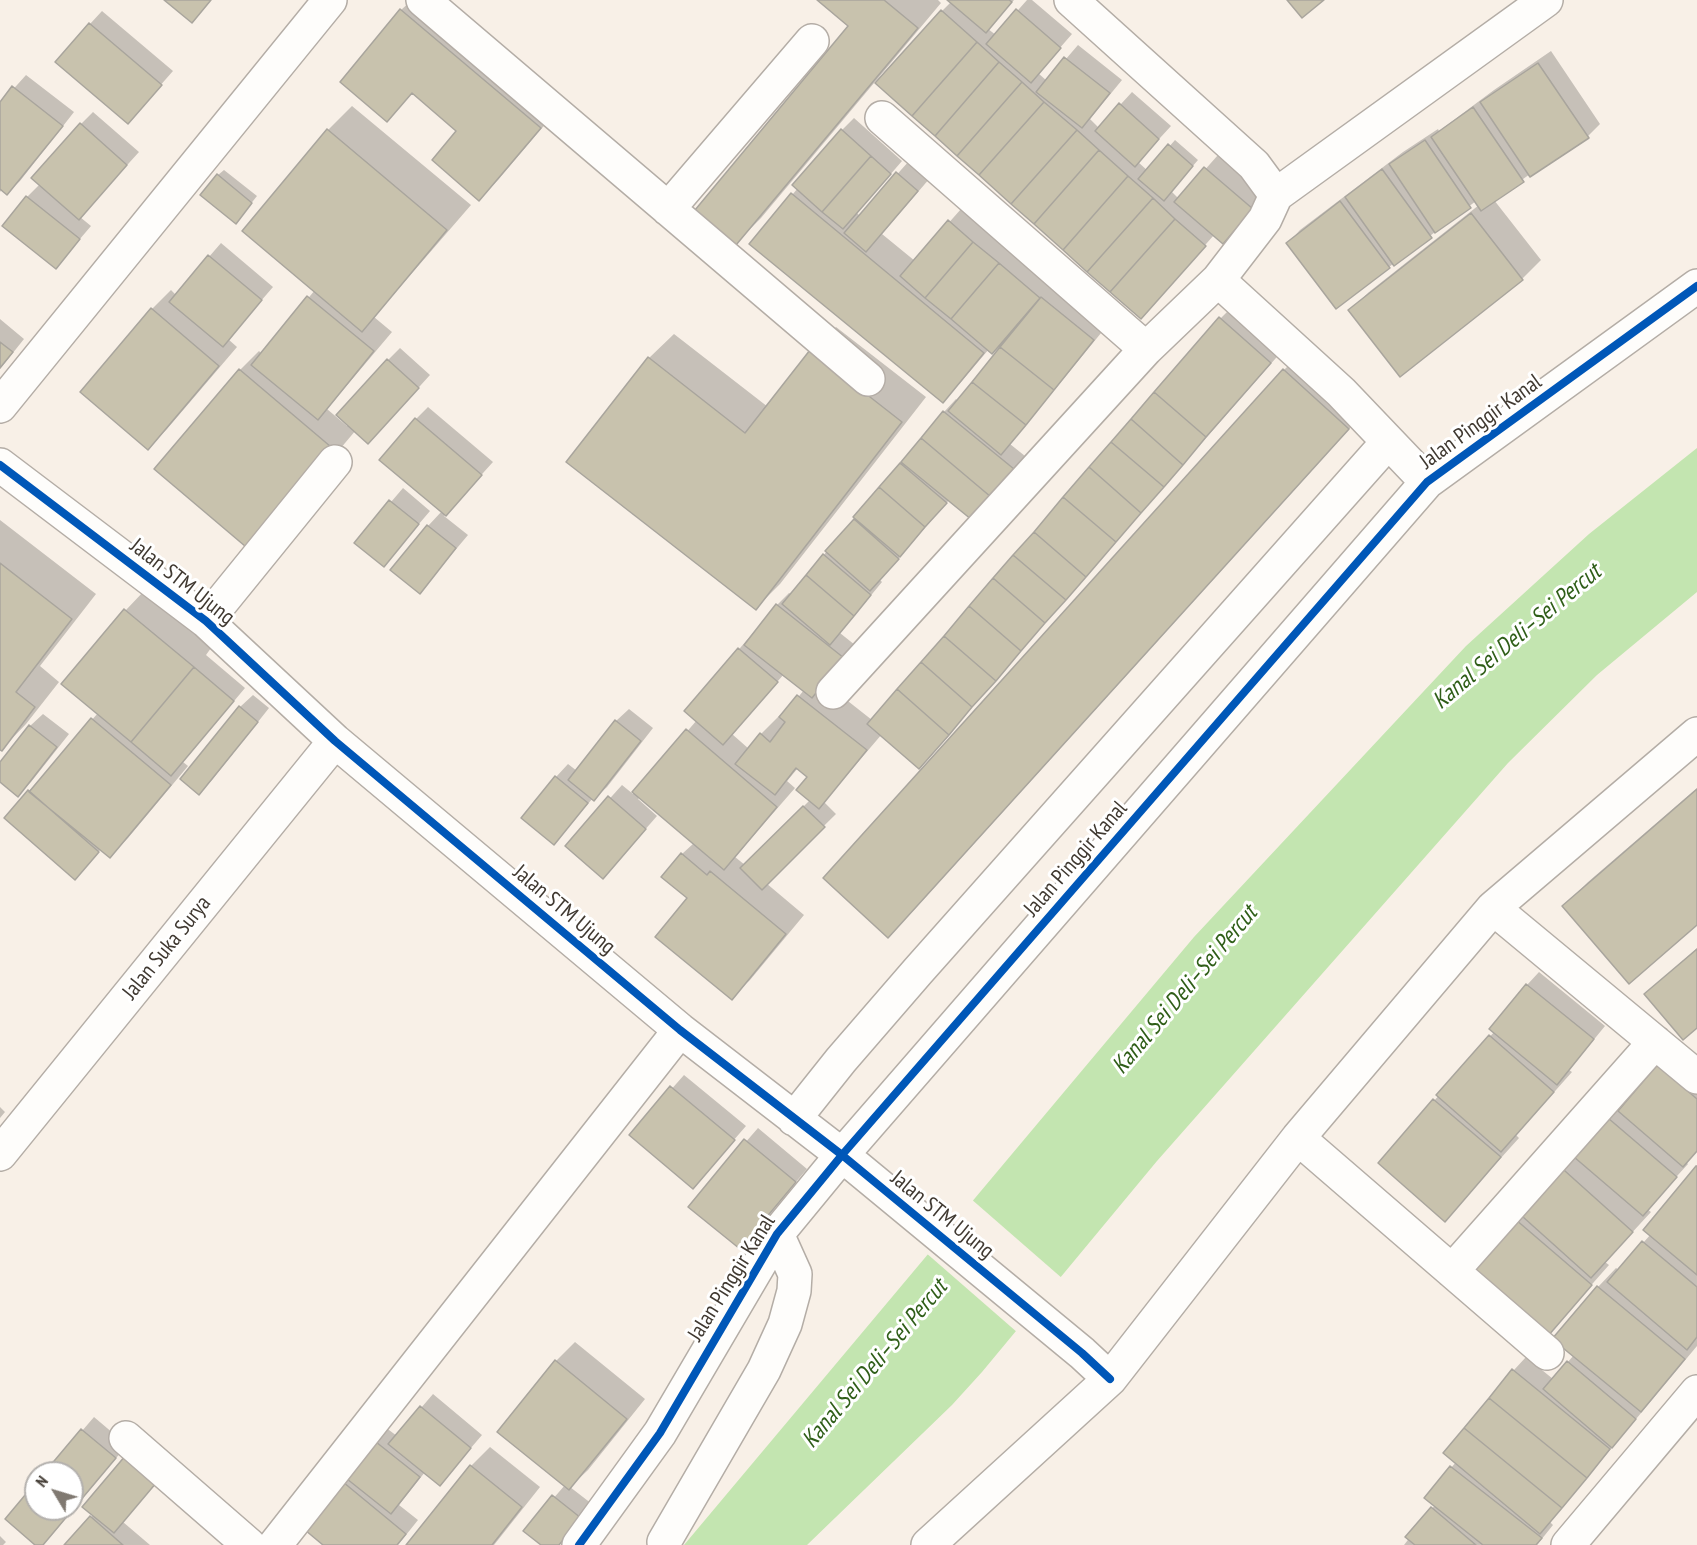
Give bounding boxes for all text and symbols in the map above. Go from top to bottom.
street label: Jalan Pinggir Kanal [1415,369,1547,475]
street label: Jalan STM Ujung [125,533,239,631]
water label: Kanal Sei Deli–Sei Percut [1427,558,1607,716]
street label: Jalan Pinggir Kanal [1019,796,1133,922]
street label: Jalan STM Ujung [508,860,620,960]
street label: Jalan Suka Surya [117,891,217,1005]
water label: Kanal Sei Deli–Sei Percut [1106,900,1264,1080]
street label: Jalan STM Ujung [885,1165,999,1265]
street label: Jalan Pinggir Kanal [683,1210,781,1346]
water label: Kanal Sei Deli–Sei Percut [796,1274,954,1454]
north arrow [24,1461,84,1521]
text: N [31,1472,52,1491]

